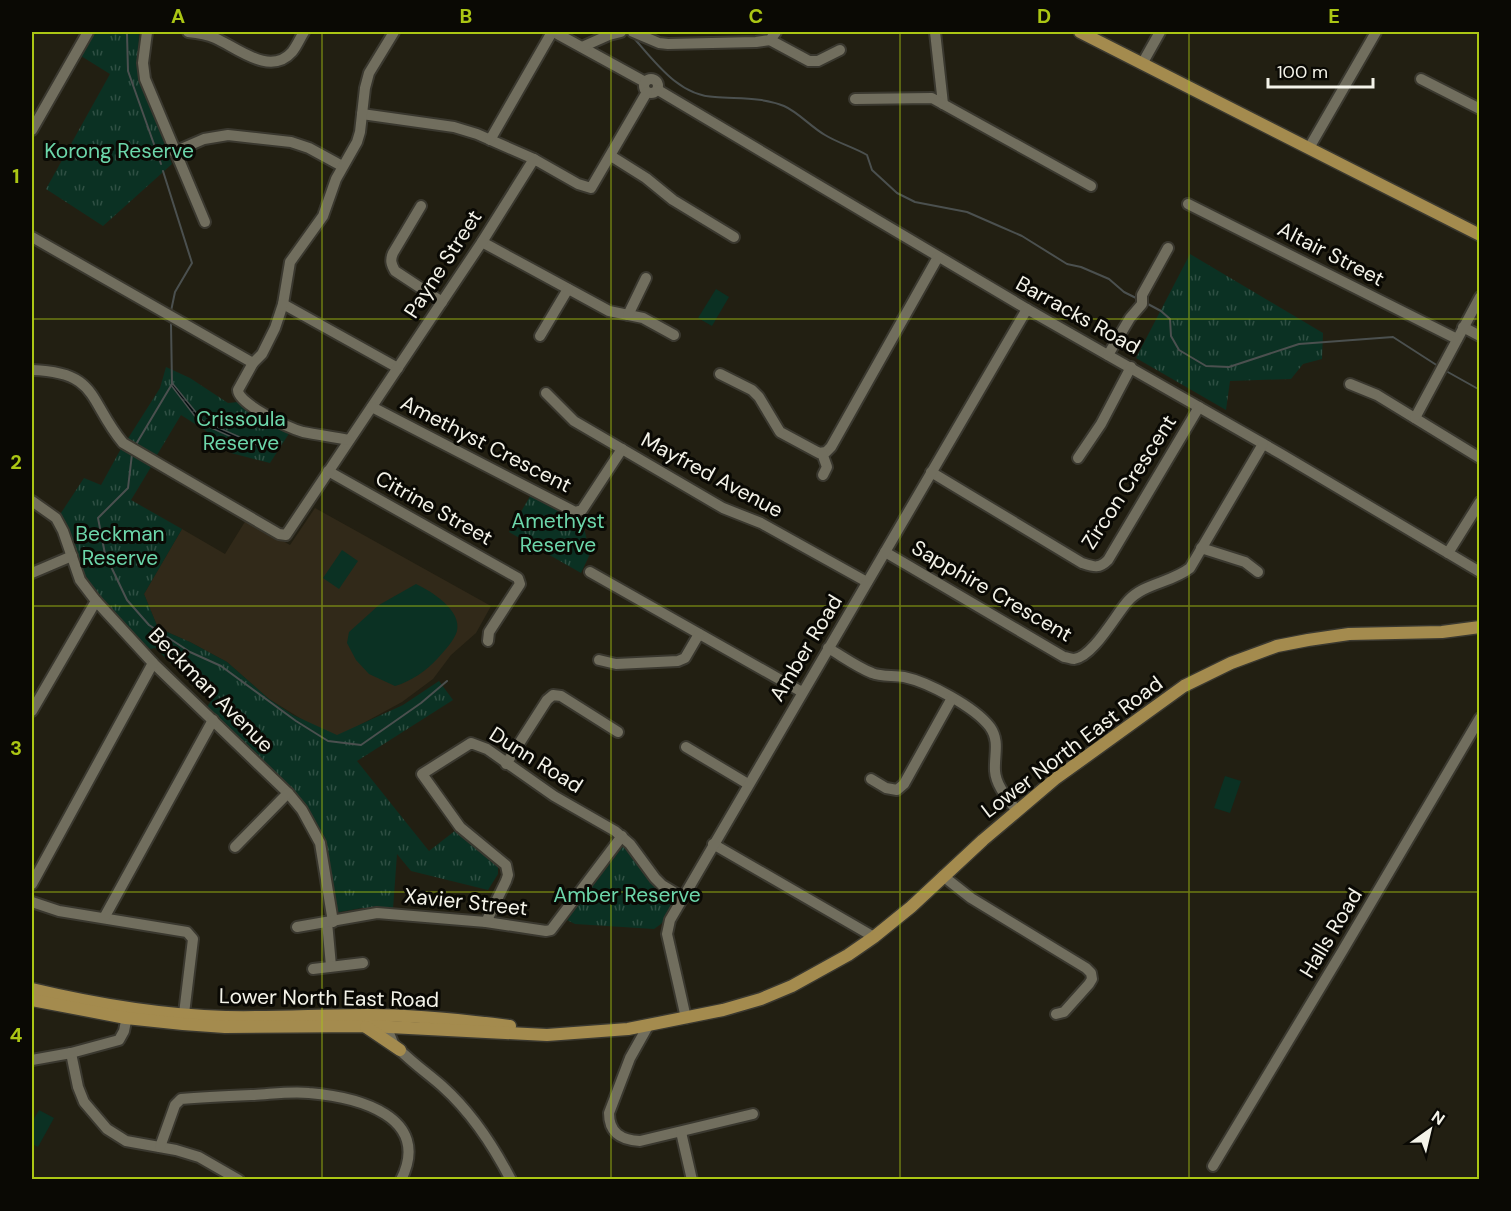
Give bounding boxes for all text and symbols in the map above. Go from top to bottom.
text: A [171,3,185,29]
text: B [460,3,472,29]
text: C [749,3,763,29]
text: D [1037,3,1051,29]
text: E [1328,3,1340,29]
scale bar [1268,51,1373,89]
text: 100 m [1277,60,1328,84]
park label: Korong Reserve [44,137,194,165]
text: 1 [12,163,20,189]
street label: Payne Street [398,205,488,323]
street label: Altair Street [1273,215,1389,293]
street label: Barracks Road [1011,269,1145,361]
street label: Amethyst Crescent [396,389,576,499]
park label: Crissoula Reserve [196,405,286,457]
street label: Zircon Crescent [1075,409,1183,555]
street label: Mayfred Avenue [636,426,788,524]
text: 2 [10,449,22,475]
street label: Citrine Street [370,464,498,552]
park label: Amethyst Reserve [511,507,605,559]
park label: Beckman Reserve [75,520,165,572]
street label: Sapphire Crescent [907,534,1077,648]
street label: Amber Road [763,589,849,707]
street label: Beckman Avenue [142,621,280,759]
street label: Lower North East Road [976,670,1168,824]
street label: Dunn Road [484,720,588,800]
text: 3 [10,735,22,761]
park label: Amber Reserve [553,881,701,909]
street label: Xavier Street [403,882,529,922]
street label: Halls Road [1293,883,1369,983]
street label: Lower North East Road [219,982,439,1014]
text: 4 [10,1022,23,1048]
north arrow [1400,1100,1460,1160]
text: N [1427,1106,1449,1130]

